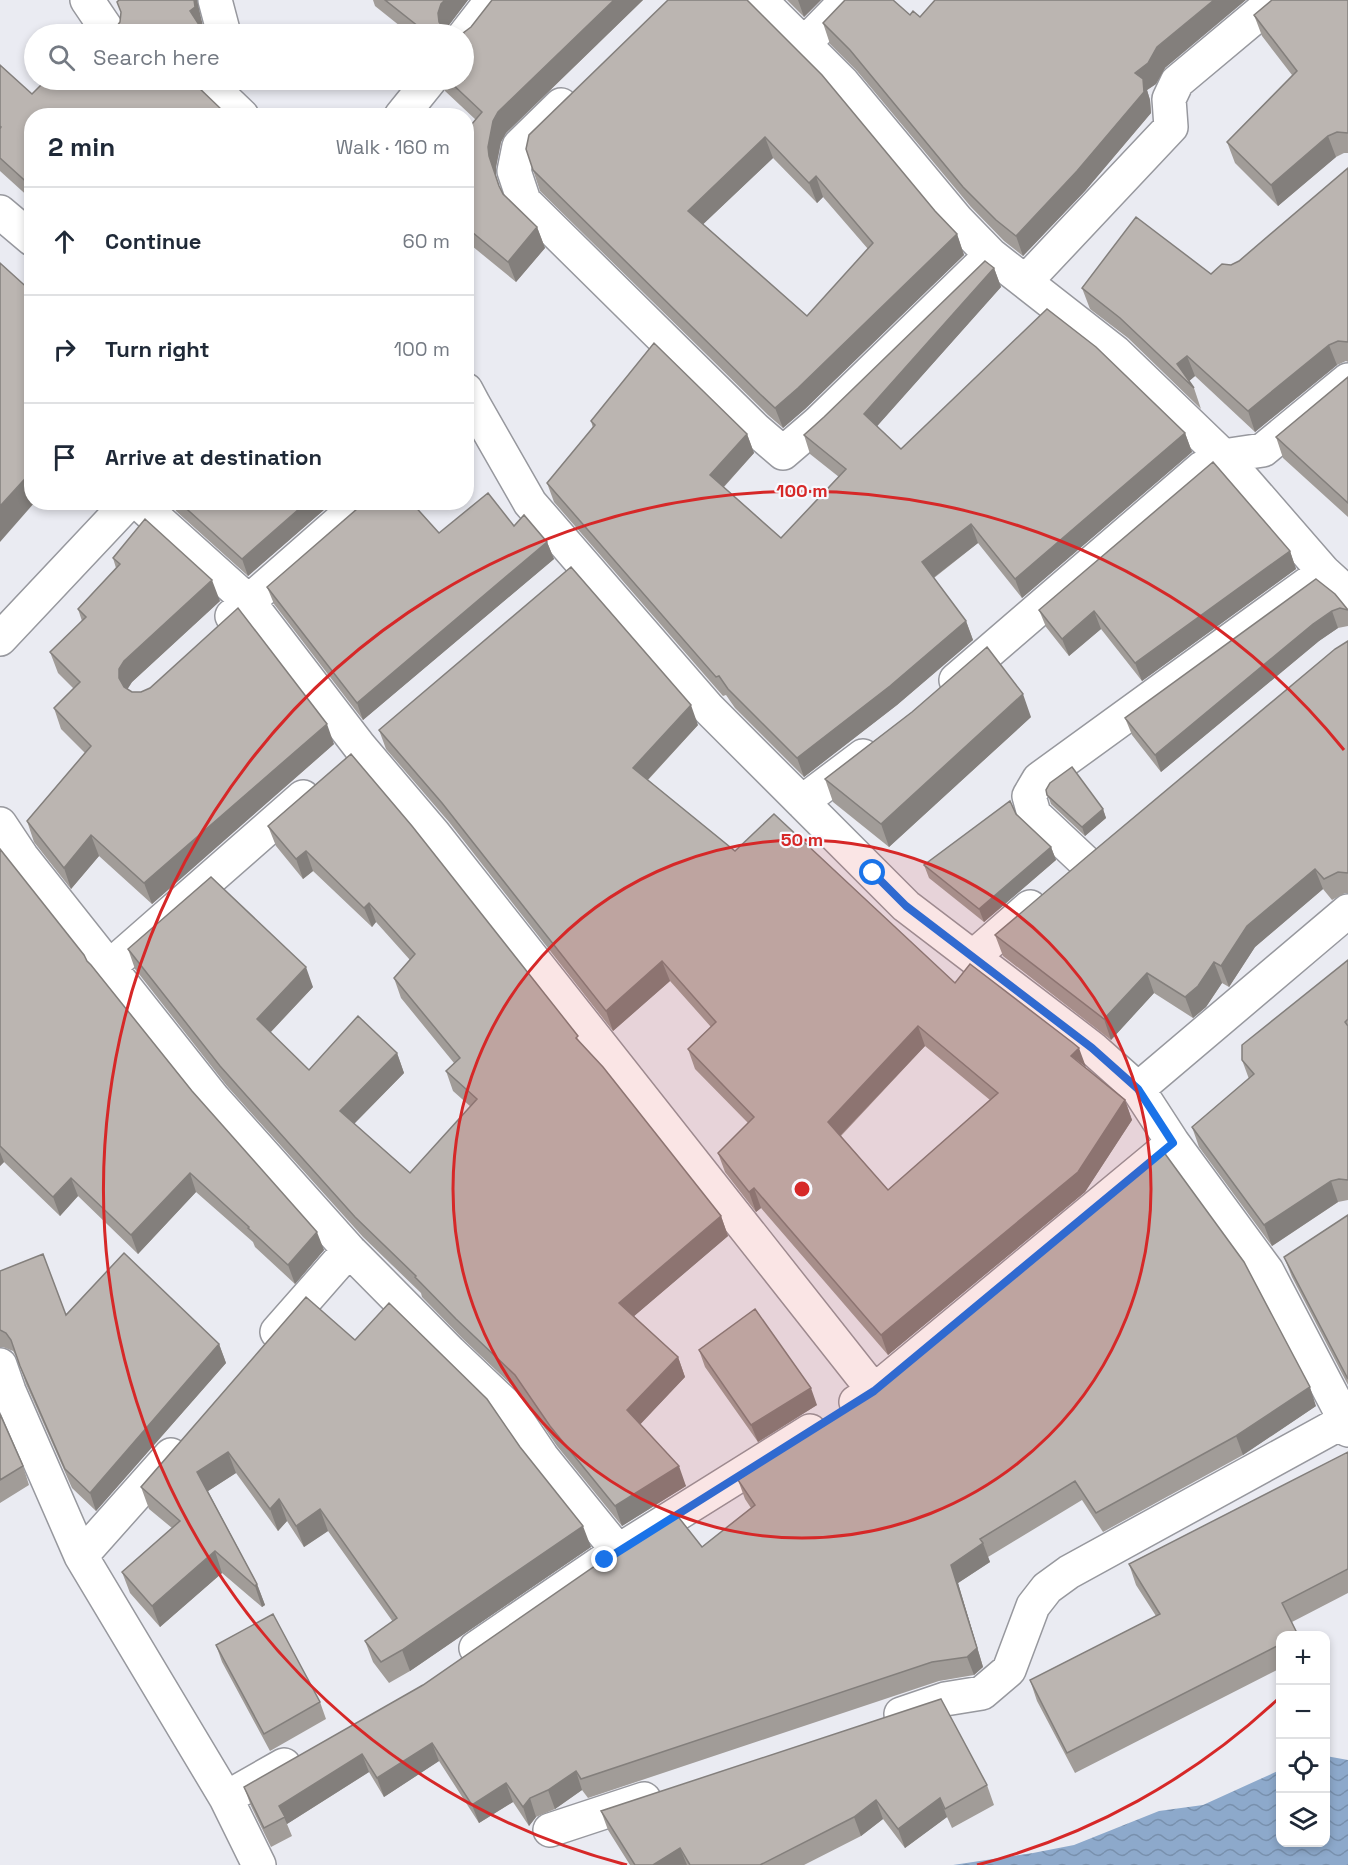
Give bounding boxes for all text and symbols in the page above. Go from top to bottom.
search box [24,24,474,90]
icon: search [45,41,78,74]
text: Search here [93,43,220,71]
text: 2 min [48,130,115,164]
text: Walk · 160 m [336,134,450,160]
icon: ahead [48,225,81,258]
text: Continue [105,227,201,255]
text: 60 m [403,228,450,254]
icon: right [48,333,81,366]
text: Turn right [105,335,210,363]
text: 100 m [394,336,450,362]
icon: arrive [48,441,81,474]
text: Arrive at destination [105,443,322,471]
text: 100 m [776,479,828,502]
text: 50 m [781,828,823,851]
route start [859,859,885,885]
centre of rings [792,1179,812,1199]
route end [591,1546,617,1572]
map controls [1276,1631,1330,1847]
button: + [1276,1631,1330,1685]
button: − [1276,1685,1330,1739]
button: locate [1276,1739,1330,1793]
button: layers [1276,1793,1330,1847]

